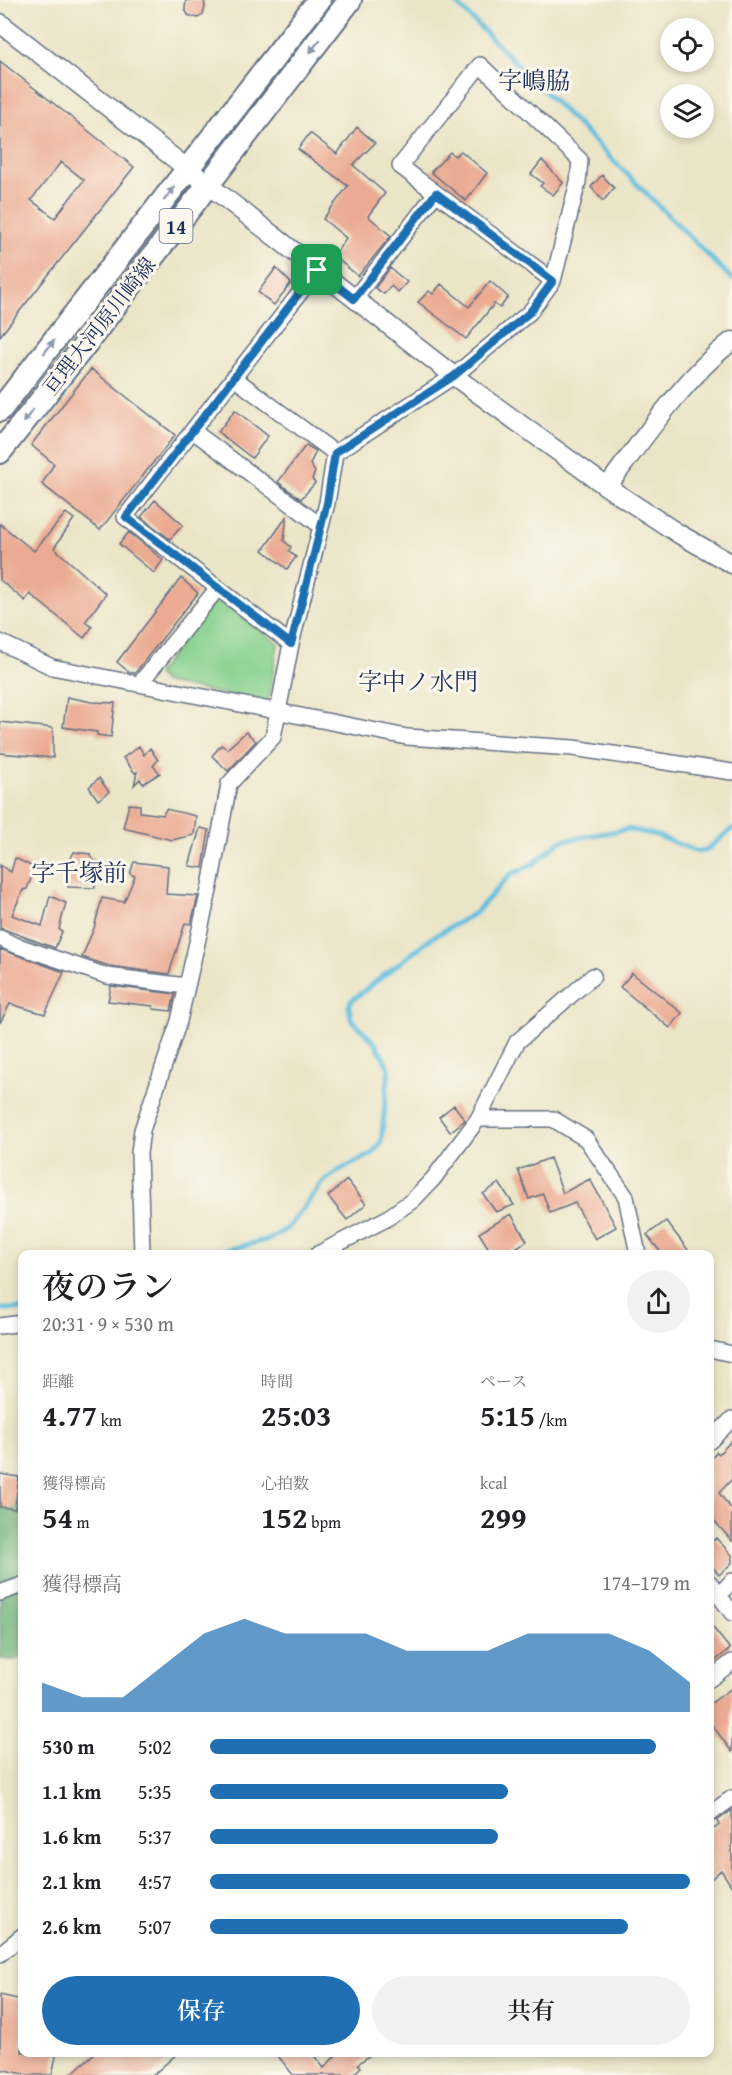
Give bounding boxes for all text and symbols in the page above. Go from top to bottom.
map controls [660,18,714,138]
button: locate [660,18,714,72]
one-way arrow [309,39,321,54]
district label: 字嶋脇 [498,63,570,98]
button: layers [660,84,714,138]
one-way arrow [163,186,175,201]
road number: 14 [160,209,192,243]
pin [291,244,342,295]
street label: 亘理大河原川崎線 [35,250,163,402]
icon: arrive [300,253,333,286]
one-way arrow [43,339,56,355]
one-way arrow [22,408,35,424]
district label: 字中ノ水門 [358,664,478,699]
district label: 字千塚前 [31,855,127,890]
text: 夜のラン [42,1262,174,1310]
button: share [627,1270,690,1333]
text: 20:31 · 9 × 530 m [42,1309,174,1338]
text: 距離 [42,1369,74,1393]
text: 時間 [261,1369,293,1393]
text: ペース [480,1369,527,1393]
text: 4.77 [42,1393,97,1437]
text: 25:03 [261,1393,332,1437]
text: 5:15 [480,1393,535,1437]
text: km [97,1408,122,1432]
text: /km [535,1408,567,1432]
text: 獲得標高 [42,1471,106,1495]
text: 心拍数 [261,1471,309,1495]
text: kcal [480,1471,507,1495]
text: 54 [42,1495,73,1539]
text: 152 [261,1495,308,1539]
text: 299 [480,1495,527,1539]
text: m [73,1510,90,1534]
text: bpm [308,1510,341,1534]
text: 174–179 m [602,1568,690,1597]
text: 獲得標高 [42,1569,122,1598]
text: 530 m [42,1732,95,1761]
text: 5:02 [138,1732,172,1761]
text: 1.1 km [42,1777,101,1806]
text: 5:35 [138,1777,172,1806]
text: 1.6 km [42,1822,101,1851]
text: 5:37 [138,1822,172,1851]
text: 2.1 km [42,1867,101,1896]
text: 4:57 [138,1867,172,1896]
text: 2.6 km [42,1912,101,1941]
text: 5:07 [138,1912,172,1941]
button: 保存 [42,1976,360,2045]
button: 共有 [372,1976,690,2045]

